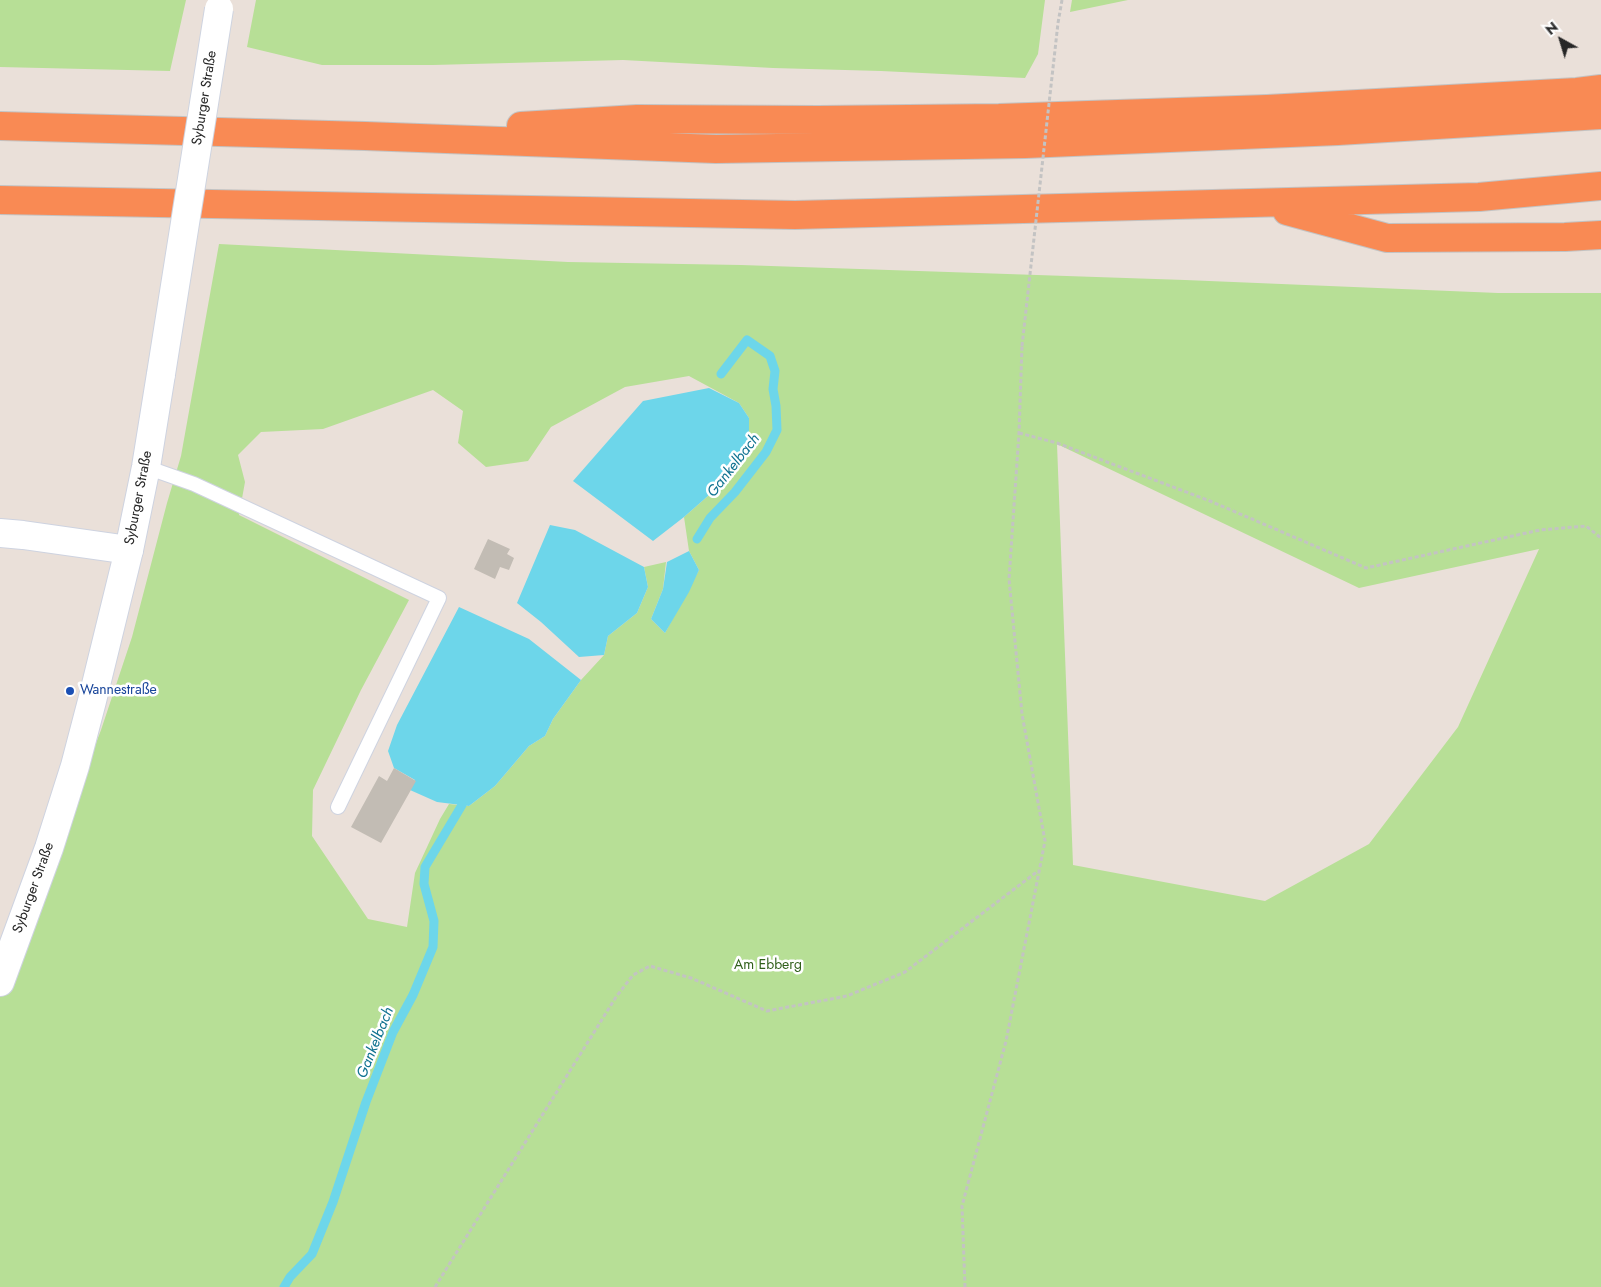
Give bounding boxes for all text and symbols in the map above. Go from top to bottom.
north arrow [1536,15,1586,65]
text: N [1541,17,1562,40]
street label: Syburger Straße [189,49,221,147]
water label: Gankelbach [704,431,764,501]
street label: Syburger Straße [122,449,156,547]
place label: Wannestraße [80,683,157,699]
marker: Wannestraße [64,685,76,697]
street label: Syburger Straße [10,840,58,936]
park label: Am Ebberg [734,958,802,974]
water label: Gankelbach [354,1005,398,1081]

